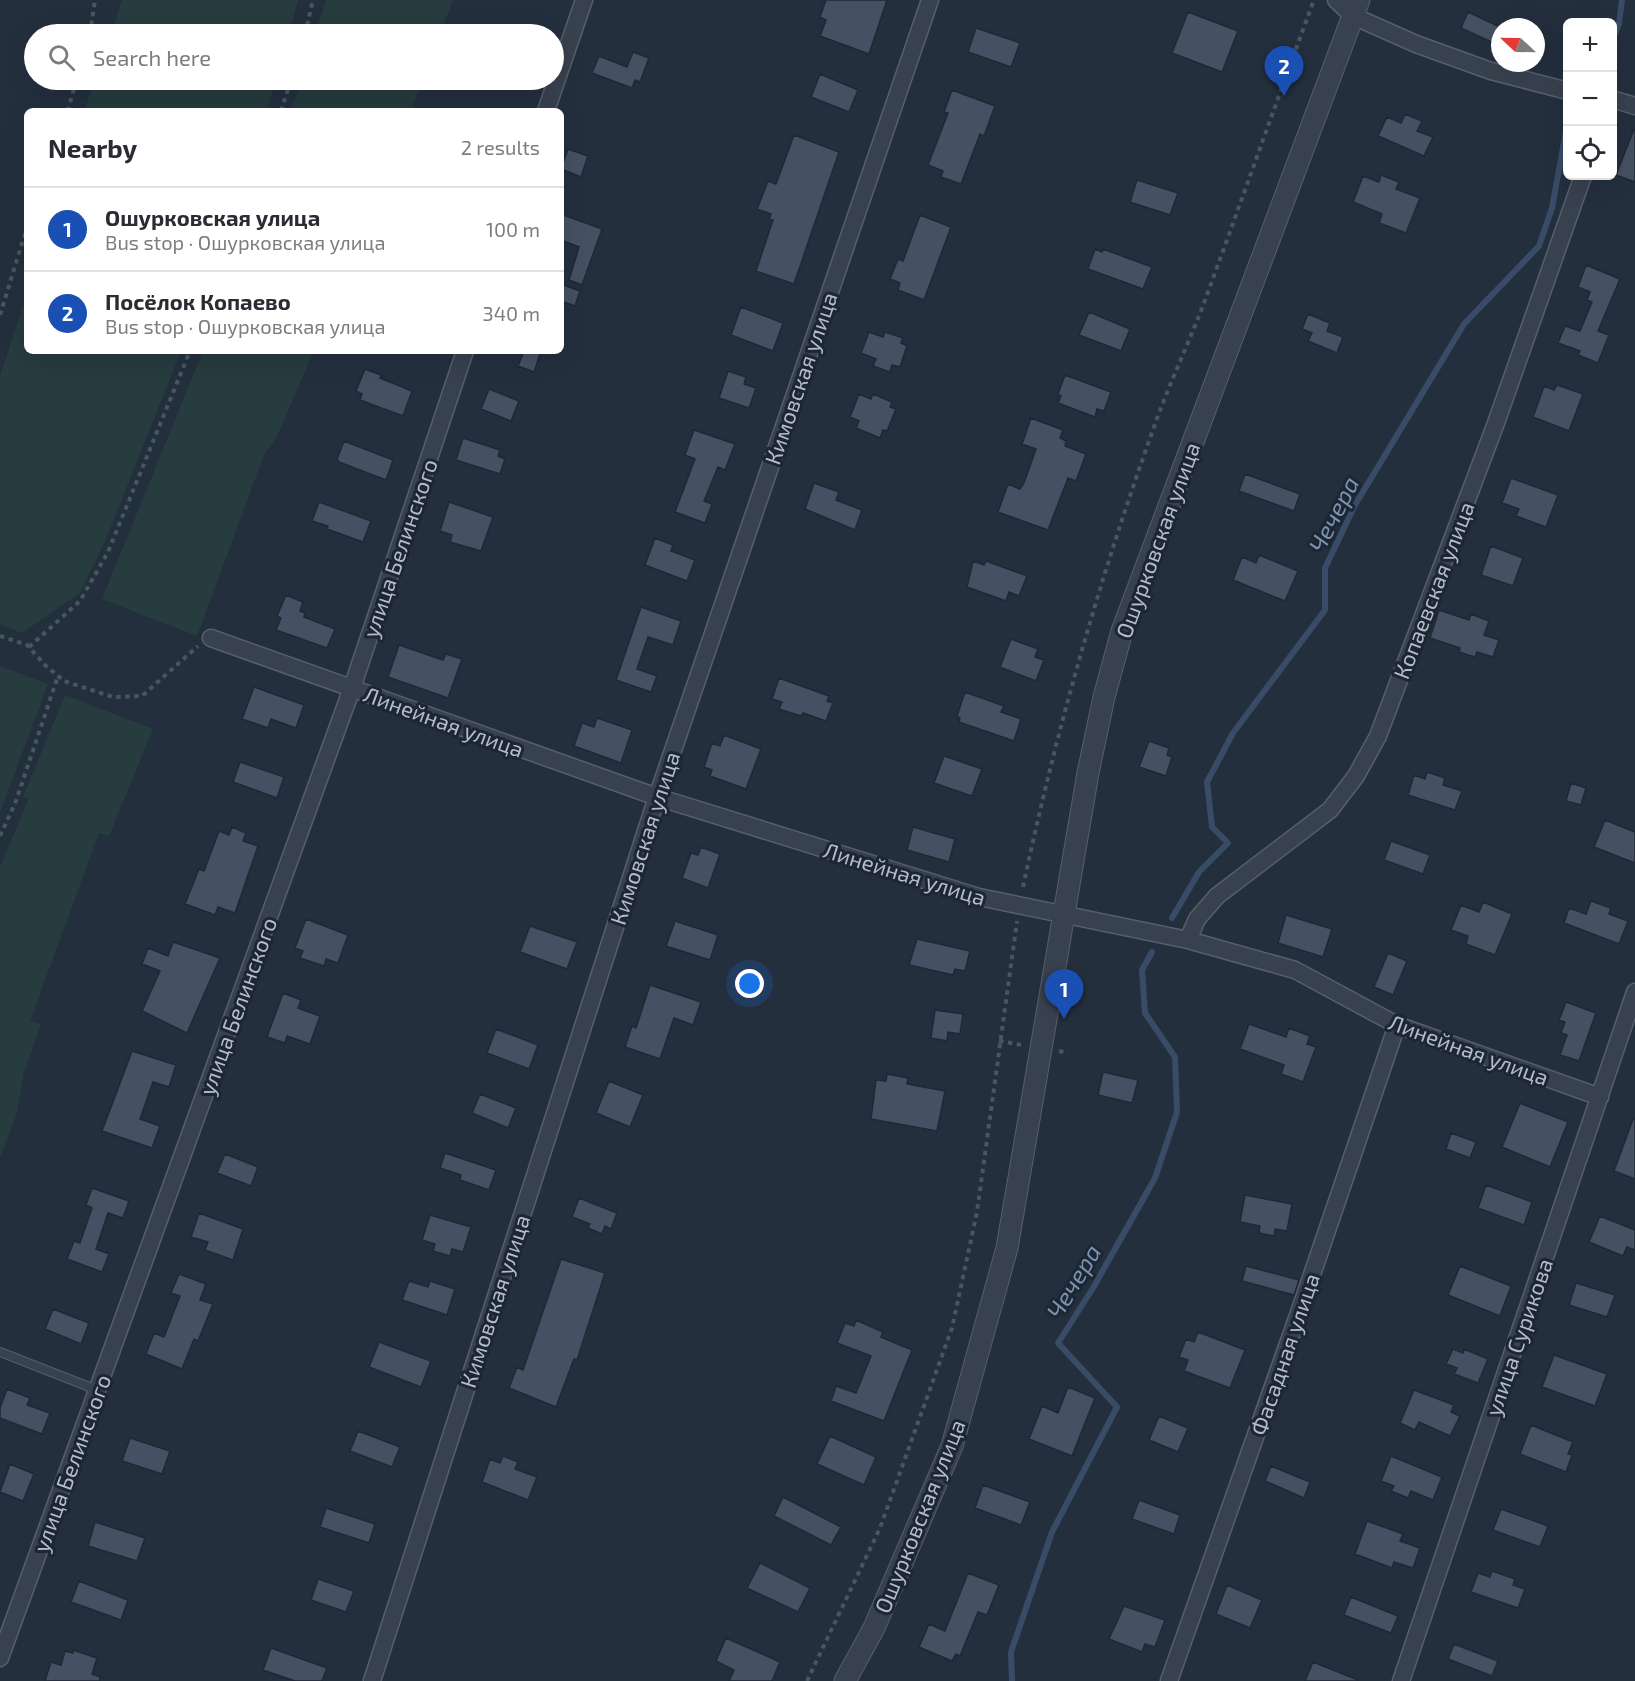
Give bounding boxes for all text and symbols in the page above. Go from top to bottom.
north arrow [1491,18,1545,72]
map controls [1563,18,1617,180]
button: + [1563,18,1617,72]
search box [24,24,564,90]
icon: search [45,41,78,74]
text: Search here [93,44,211,70]
pin: 2 [1264,46,1304,96]
button: − [1563,72,1617,126]
button: locate [1563,126,1617,180]
text: Nearby [48,132,137,163]
text: 2 results [461,135,540,159]
text: Ошурковская улица [105,204,320,230]
text: 1 [63,217,72,241]
text: 100 m [486,217,540,241]
text: Bus stop · Ошурковская улица [105,230,385,254]
text: Посёлок Копаево [105,288,291,314]
street label: Кимовская улица [758,289,843,468]
text: 2 [62,301,73,325]
text: 340 m [483,301,540,325]
text: Bus stop · Ошурковская улица [105,314,385,338]
street label: Ошурковская улица [1109,439,1205,642]
street label: улица Белинского [356,455,443,641]
water label: Чечера [1302,471,1364,557]
street label: Копаевская улица [1387,498,1480,683]
street label: Линейная улица [360,680,527,763]
street label: Кимовская улица [604,748,685,928]
street label: Линейная улица [821,836,989,911]
street label: улица Белинского [193,914,282,1099]
your location [735,969,764,998]
pin: 1 [1044,970,1084,1019]
street label: Линейная улица [1385,1008,1552,1091]
street label: Кимовская улица [454,1211,535,1391]
water label: Чечера [1040,1239,1106,1323]
street label: улица Сурикова [1479,1255,1558,1419]
street label: Фасадная улица [1244,1270,1325,1439]
street label: улица Белинского [27,1371,116,1556]
street label: Ошурковская улица [868,1415,971,1617]

